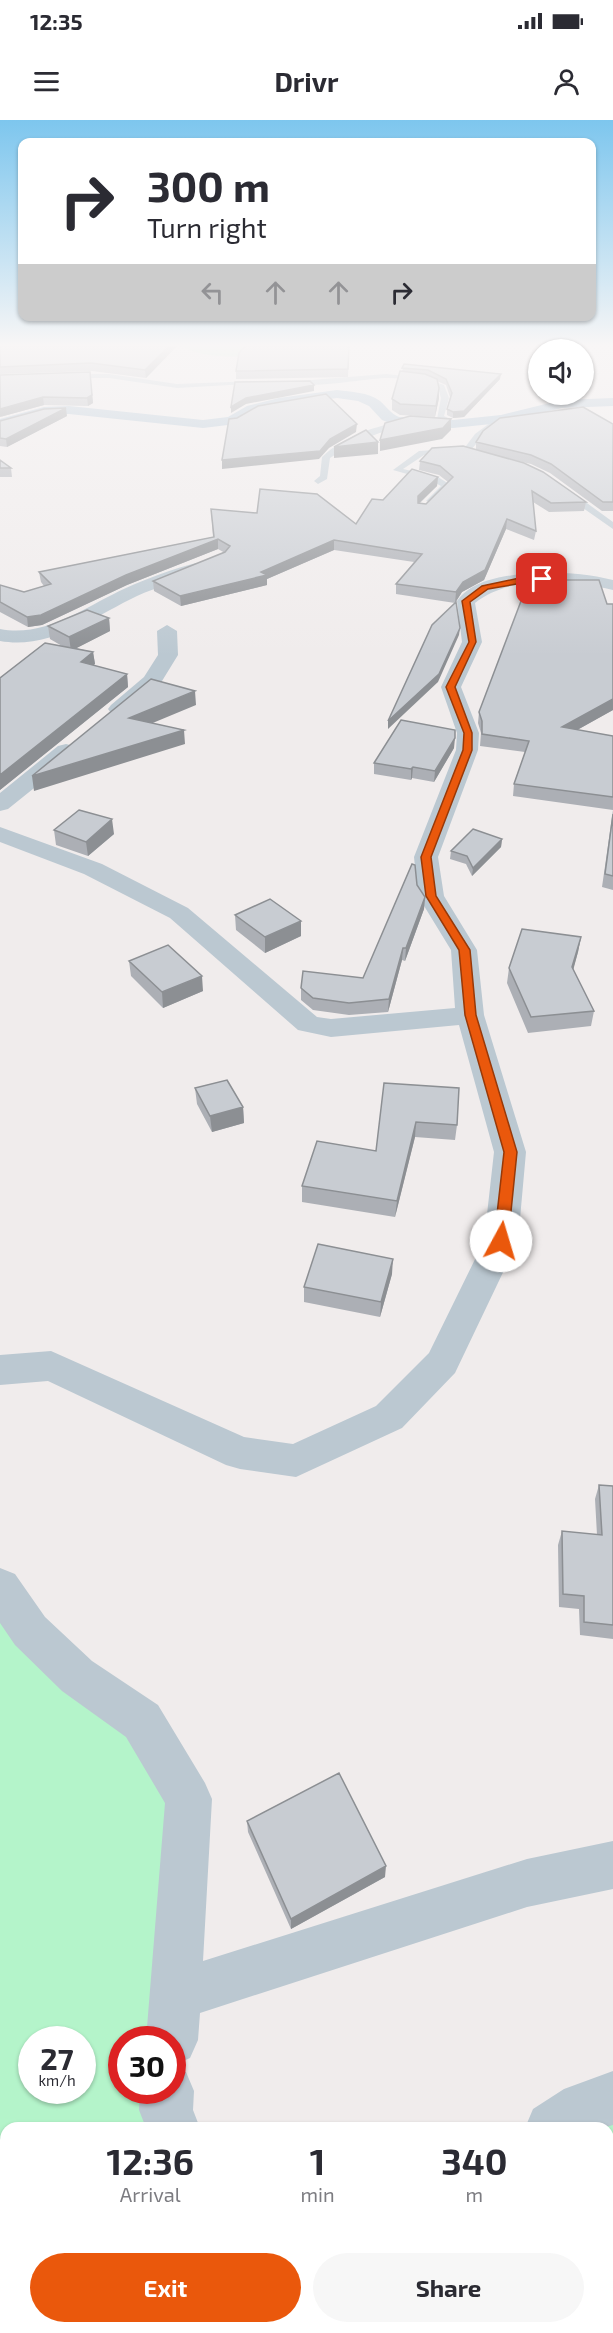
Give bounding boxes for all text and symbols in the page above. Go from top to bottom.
text: 12:35 [30,8,83,34]
icon: menu [30,65,63,98]
text: Drivr [274,65,339,97]
icon: person [550,65,583,98]
text: 300 m [147,160,270,210]
icon: right [48,162,126,240]
text: Turn right [147,211,267,243]
icon: left [196,276,229,309]
icon: ahead [259,276,292,309]
icon: ahead [322,276,355,309]
icon: right [385,276,418,309]
map controls [528,339,594,405]
button: sound [528,339,594,405]
pin [516,553,567,604]
icon: arrive [525,562,558,595]
position arrow [469,1209,533,1273]
speed limit sign: 30 [108,2026,186,2104]
text: 27 [40,2040,74,2076]
text: km/h [38,2071,76,2089]
text: 12:36 [107,2139,194,2182]
text: 1 [310,2139,325,2182]
text: 340 [441,2139,507,2182]
text: Arrival [120,2182,181,2206]
text: min [301,2182,335,2206]
text: m [466,2182,483,2206]
button: Exit [30,2253,301,2322]
button: Share [313,2253,584,2322]

